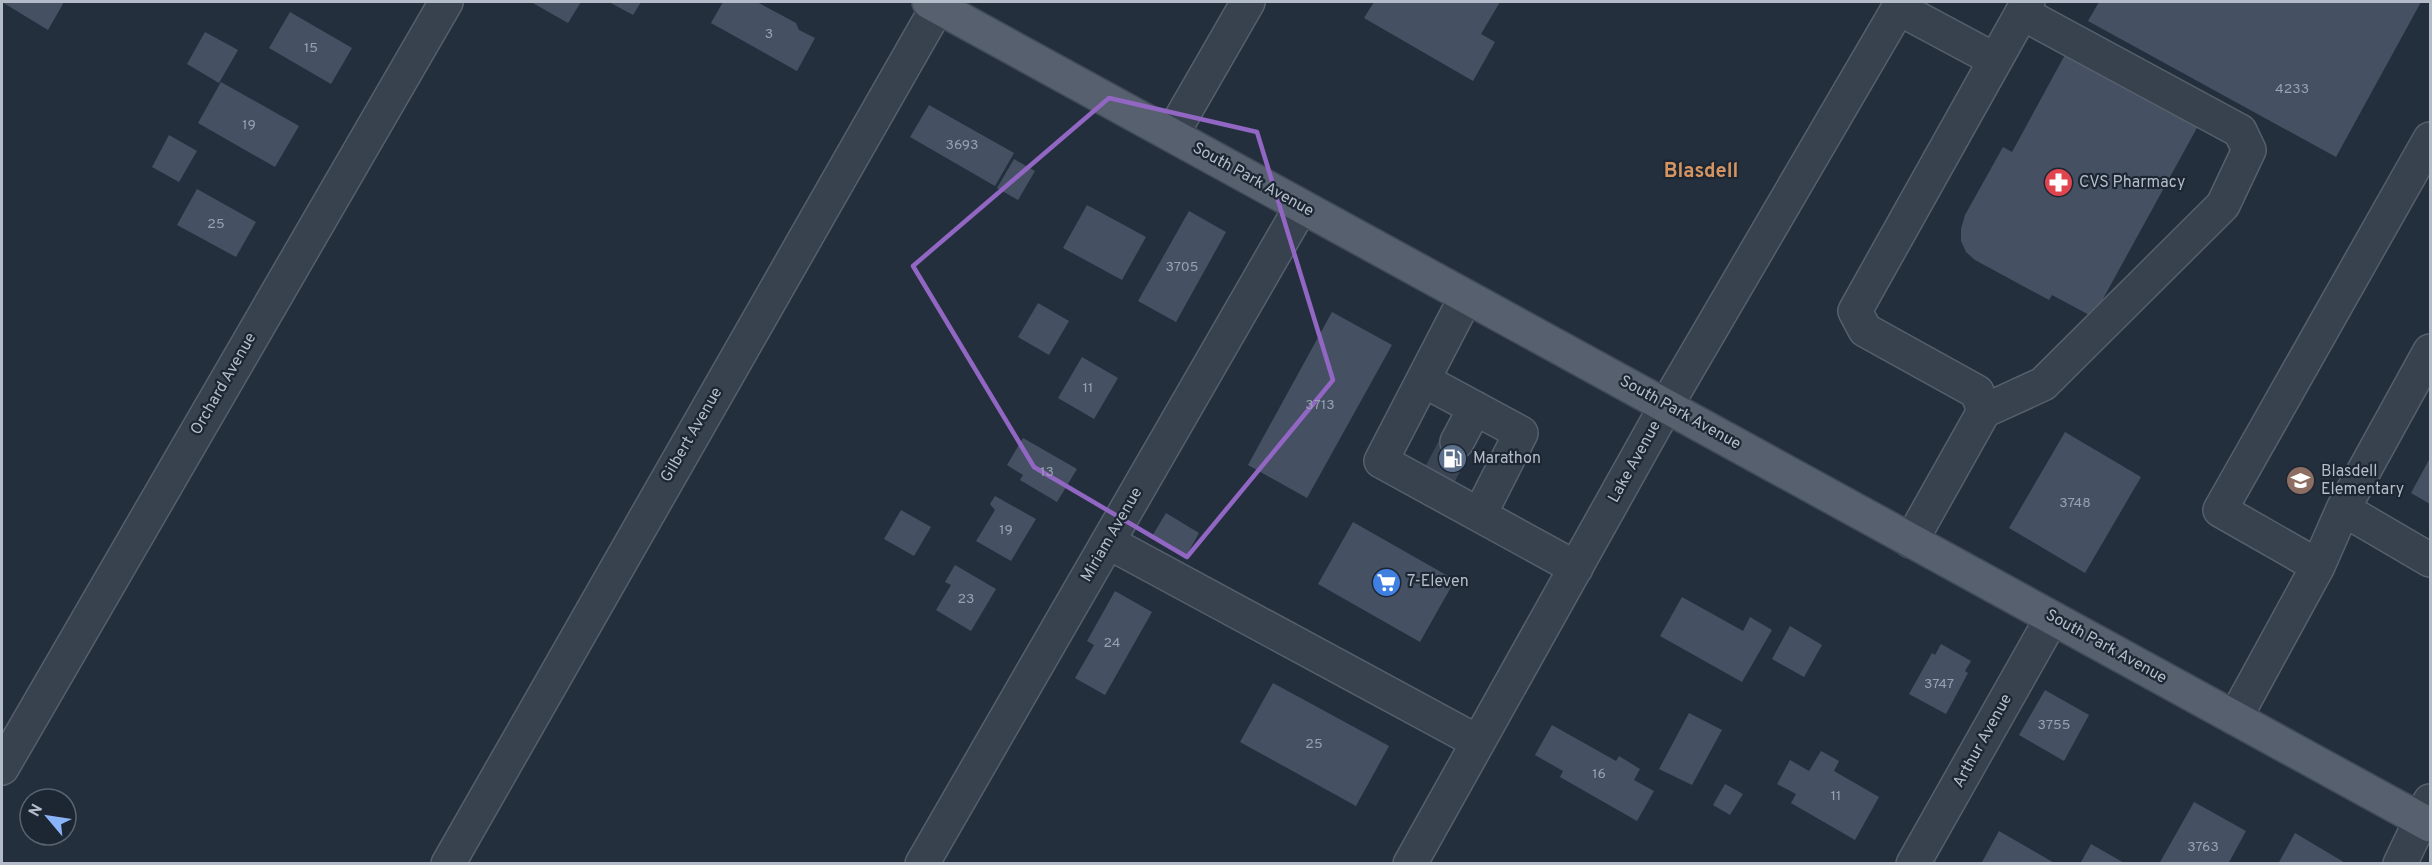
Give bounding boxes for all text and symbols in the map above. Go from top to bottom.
house number: 3 [765,26,773,43]
house number: 15 [304,40,318,57]
house number: 4233 [2275,81,2309,98]
house number: 19 [242,117,256,134]
house number: 3693 [945,137,979,154]
street label: South Park Avenue [1189,138,1317,222]
district label: Blasdell [1664,159,1738,185]
pharmacy icon: CVS Pharmacy [2042,167,2074,199]
place label: CVS Pharmacy [2079,173,2185,193]
house number: 25 [207,216,225,233]
house number: 3705 [1166,259,1198,276]
street label: Orchard Avenue [187,329,261,439]
street label: South Park Avenue [1616,371,1744,455]
house number: 11 [1083,380,1093,397]
street label: Gilbert Avenue [657,384,727,486]
house number: 3713 [1305,397,1335,414]
street label: Lake Avenue [1604,418,1666,506]
fuel station icon: Marathon [1436,443,1468,475]
place label: Marathon [1473,449,1541,469]
place label: Blasdell Elementary [2321,462,2404,500]
house number: 13 [1040,464,1054,481]
school or university icon: Blasdell Elementary [2284,465,2316,497]
street label: Miriam Avenue [1077,484,1147,586]
house number: 3748 [2059,495,2091,512]
house number: 19 [999,522,1013,539]
supermarket icon: 7-Eleven [1370,566,1402,598]
place label: 7-Eleven [1407,572,1469,592]
house number: 23 [958,591,975,608]
street label: South Park Avenue [2042,605,2170,689]
house number: 24 [1103,635,1121,652]
house number: 3747 [1924,676,1954,693]
street label: Arthur Avenue [1949,691,2017,791]
house number: 3755 [2038,717,2070,734]
house number: 25 [1305,736,1323,753]
house number: 16 [1592,766,1606,783]
north arrow [18,787,78,847]
house number: 11 [1831,788,1841,805]
text: N [25,801,48,821]
house number: 3763 [2187,839,2219,856]

